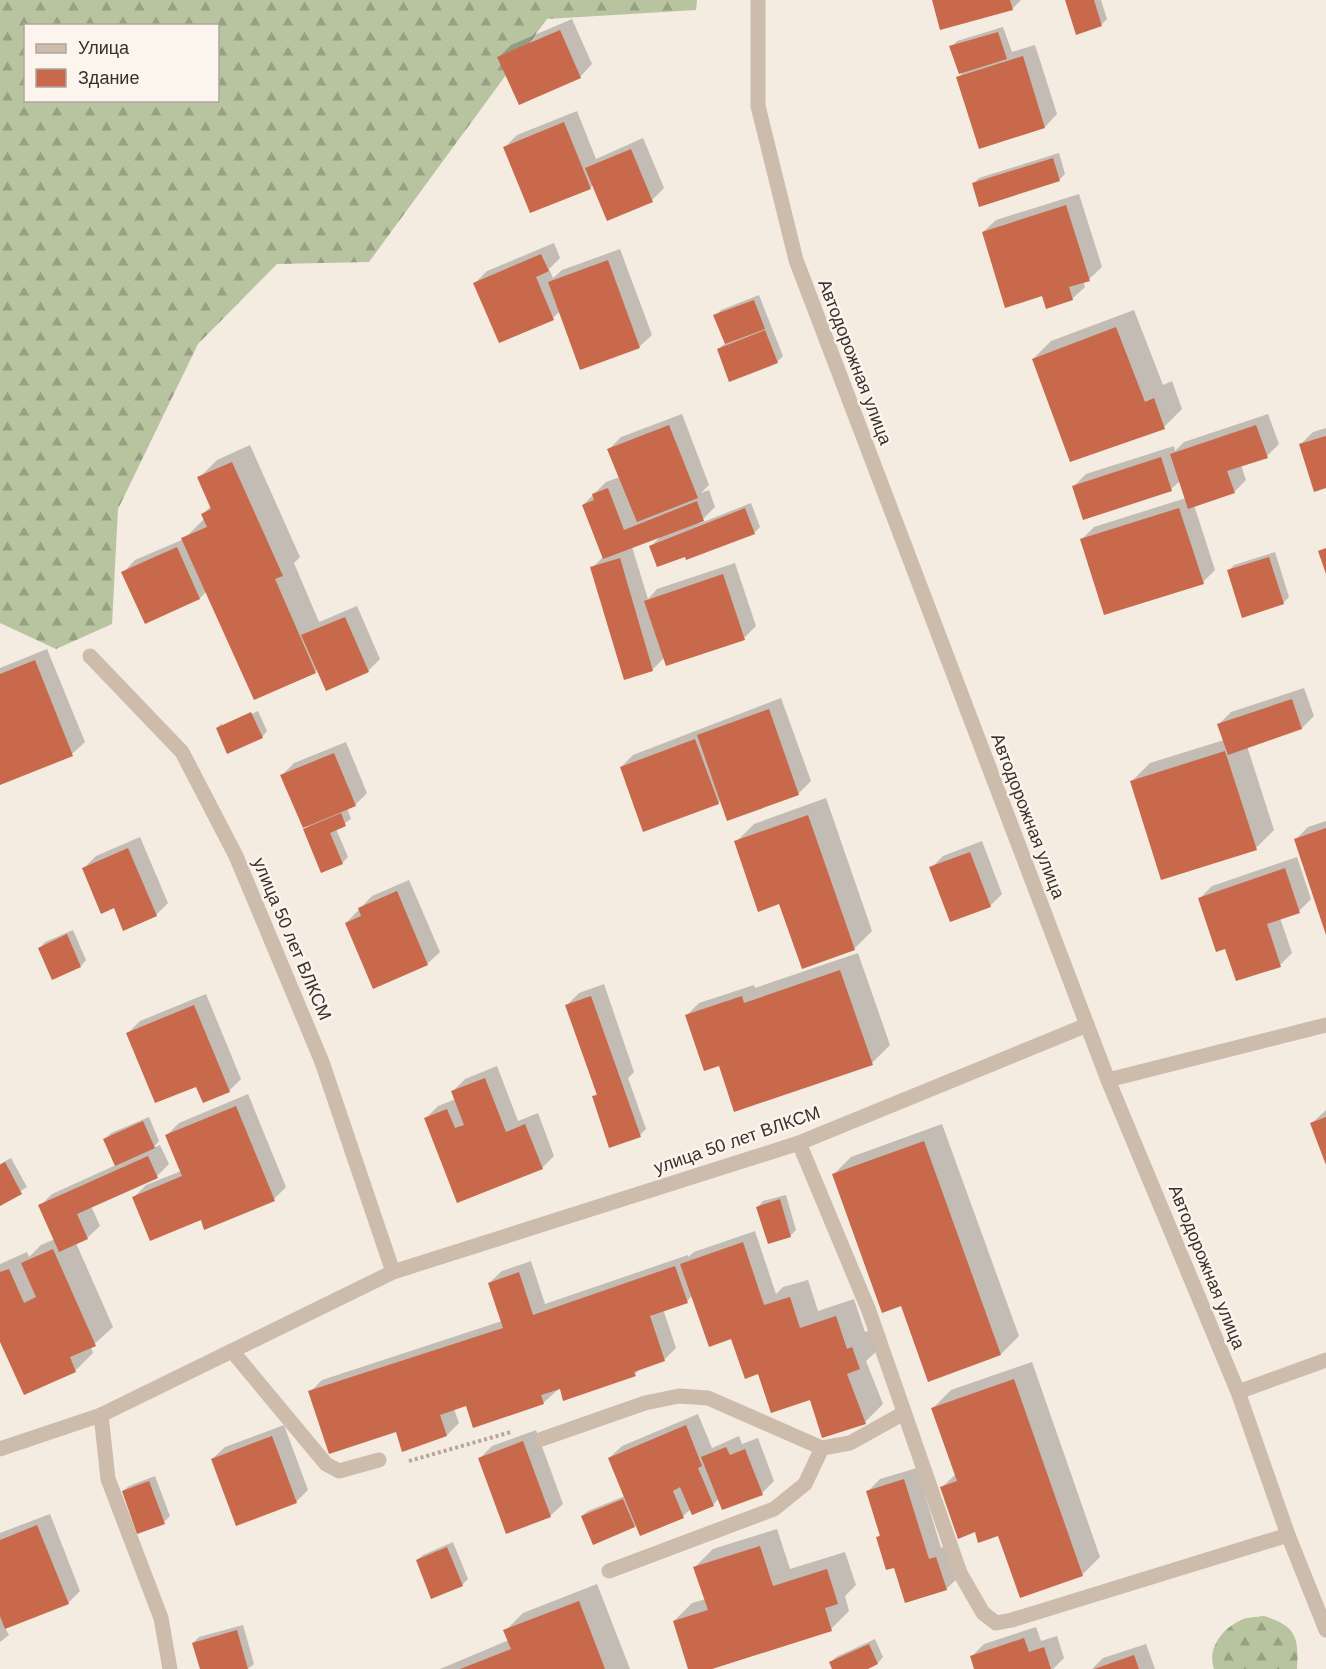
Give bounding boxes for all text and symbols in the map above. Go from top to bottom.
legend [24,24,219,102]
text: Улица [78,38,130,58]
text: Здание [78,68,139,88]
street label: Автодорожная улица [814,277,896,448]
street label: Автодорожная улица [987,731,1069,902]
street label: улица 50 лет ВЛКСМ [249,855,335,1023]
street label: улица 50 лет ВЛКСМ [651,1102,823,1178]
street label: Автодорожная улица [1165,1182,1249,1353]

